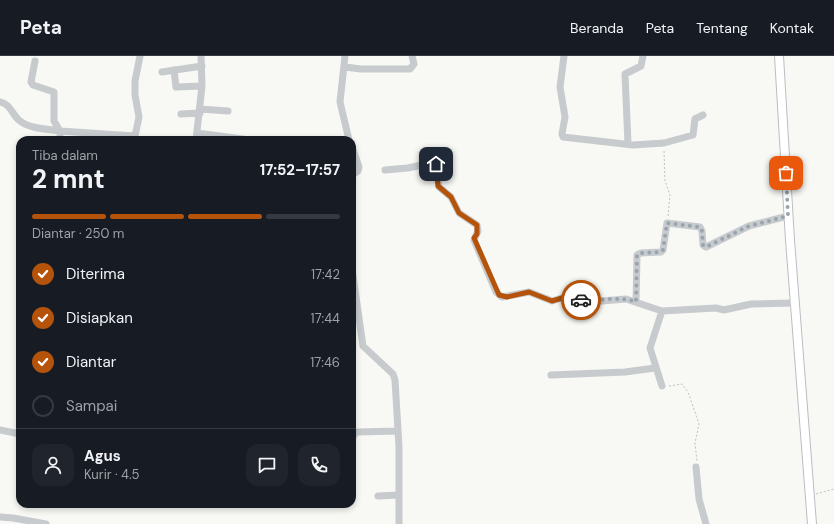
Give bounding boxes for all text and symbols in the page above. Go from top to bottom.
text: Peta [20,15,62,40]
text: Beranda [570,19,624,37]
text: Peta [646,19,674,37]
text: Tentang [696,19,748,37]
text: Kontak [770,19,814,37]
text: Tiba dalam [32,147,98,164]
pin [419,147,453,181]
icon: home [425,153,447,175]
pin [769,156,803,190]
text: 17:52–17:57 [260,160,340,180]
text: 2 mnt [32,162,105,196]
icon: bag [775,162,797,184]
text: Diantar · 250 m [32,225,124,242]
icon: check [32,263,54,285]
text: Diterima [66,264,125,284]
text: 17:42 [311,266,340,283]
courier [561,280,601,320]
icon: car [570,289,592,311]
icon: check [32,307,54,329]
text: Disiapkan [66,308,133,328]
text: 17:44 [311,310,340,327]
icon: check [32,351,54,373]
text: Diantar [66,352,116,372]
text: 17:46 [310,354,340,371]
text: Sampai [66,396,117,416]
button: person [32,444,74,486]
button: chat [246,444,288,486]
button: phone [298,444,340,486]
text: Agus [84,446,121,466]
text: Kurir · 4.5 [84,466,139,483]

